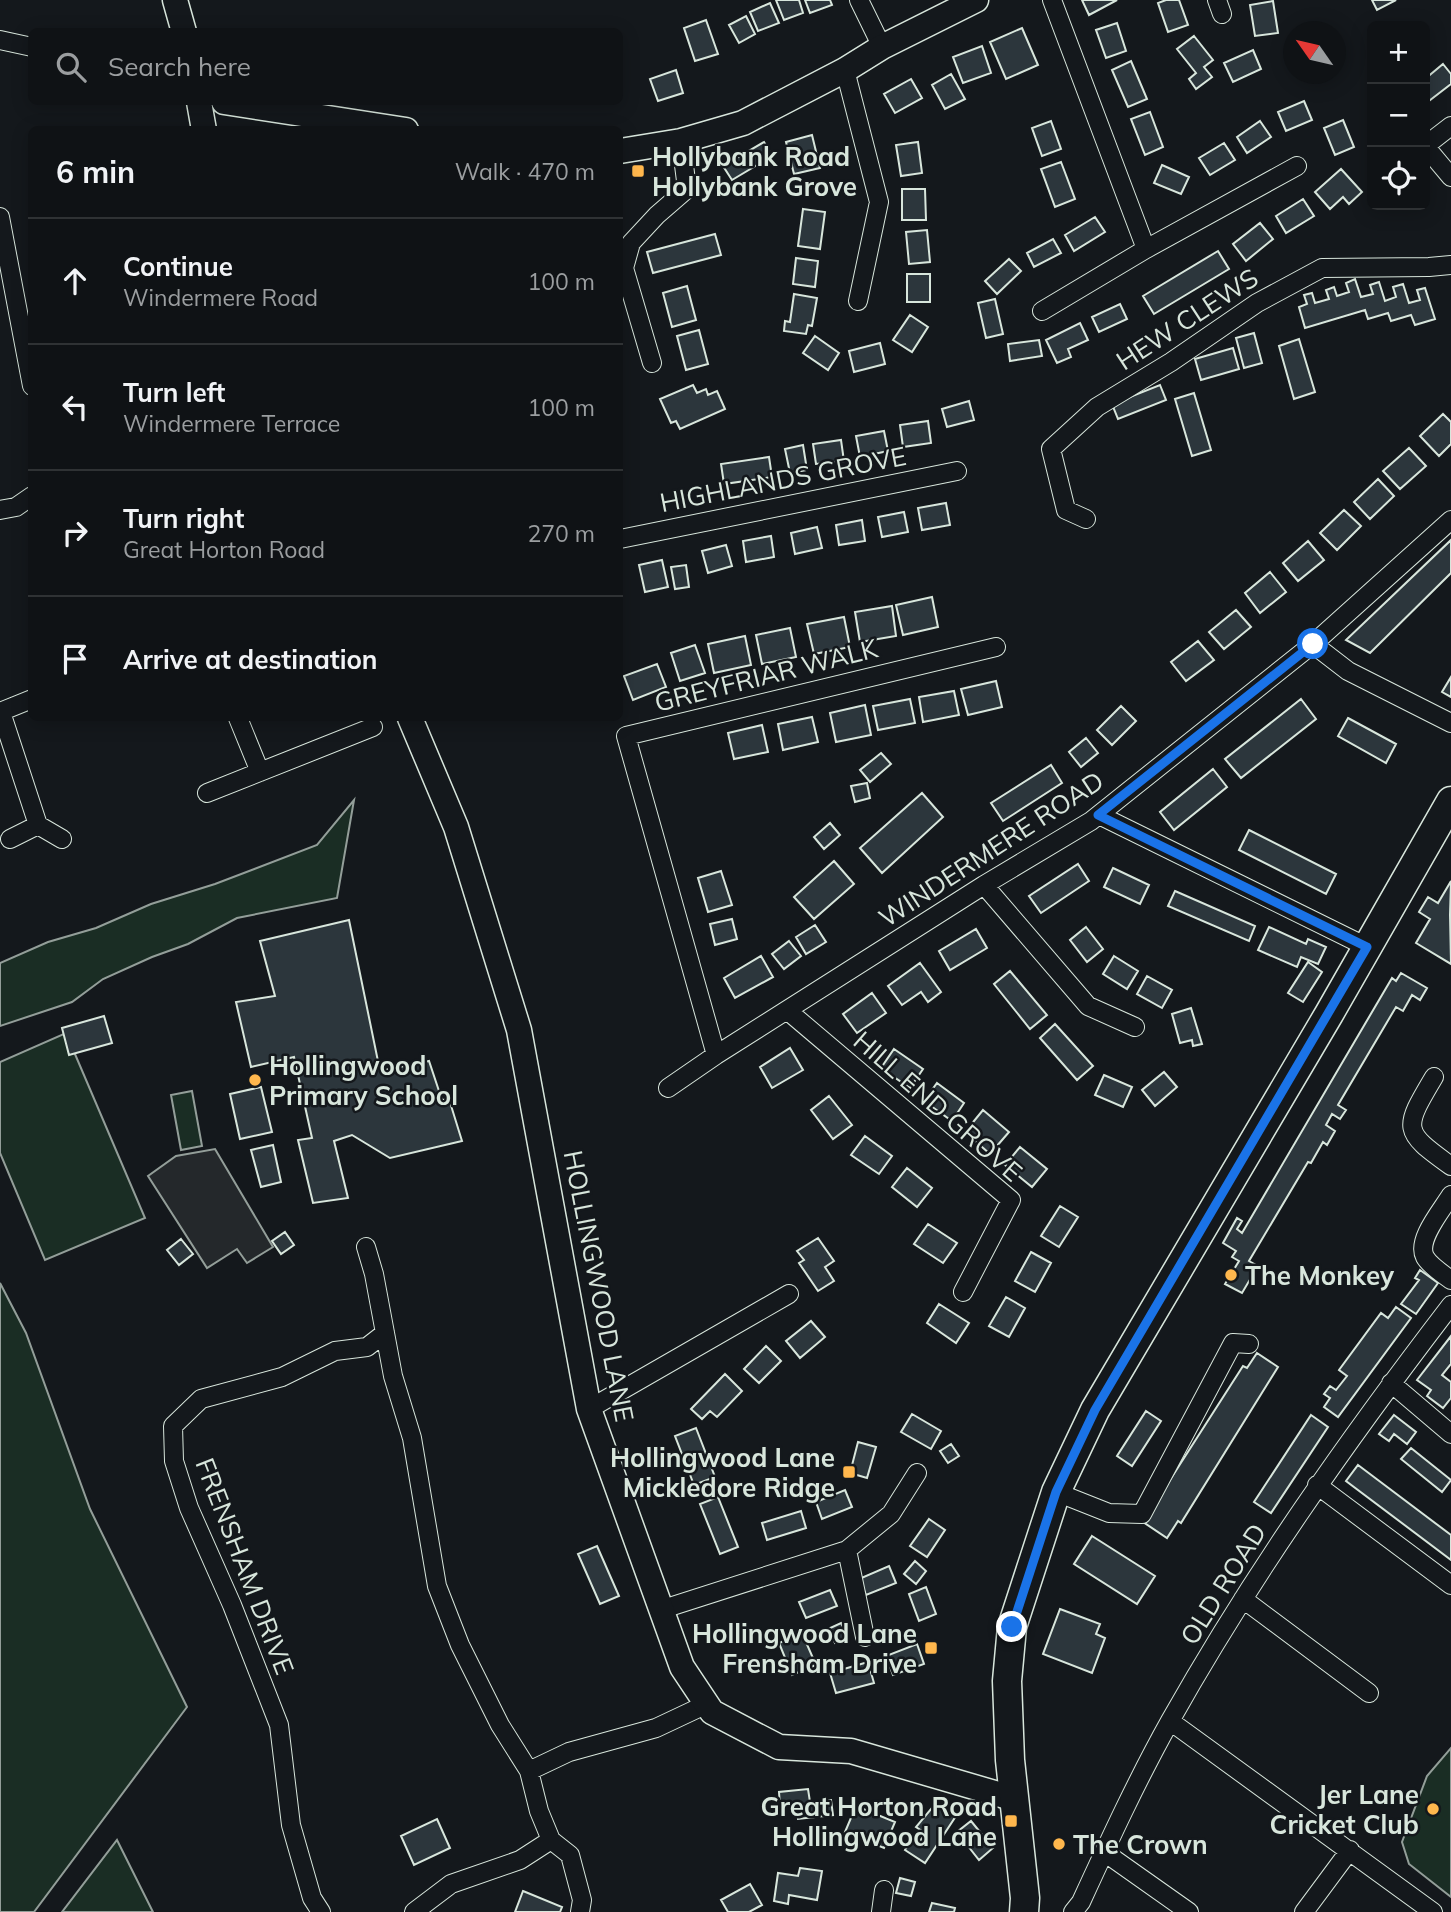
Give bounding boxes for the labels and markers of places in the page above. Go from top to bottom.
place label: Hollybank Road Hollybank Grove [652,140,857,203]
marker: Hollybank Road Hollybank Grove [630,163,646,179]
place label: Hollingwood Primary School [269,1049,458,1112]
marker: Hollingwood Primary School [247,1072,263,1088]
place label: The Monkey [1245,1259,1395,1292]
marker: The Monkey [1223,1267,1239,1283]
place label: Hollingwood Lane Mickledore Ridge [610,1441,835,1504]
marker: Hollingwood Lane Mickledore Ridge [841,1464,857,1480]
place label: Hollingwood Lane Frensham Drive [692,1617,917,1680]
marker: Hollingwood Lane Frensham Drive [923,1640,939,1656]
place label: Jer Lane Cricket Club [1270,1778,1419,1841]
place label: Great Horton Road Hollingwood Lane [760,1790,997,1853]
marker: Jer Lane Cricket Club [1425,1801,1441,1817]
marker: Great Horton Road Hollingwood Lane [1003,1813,1019,1829]
place label: The Crown [1073,1828,1208,1861]
marker: The Crown [1051,1836,1067,1852]

